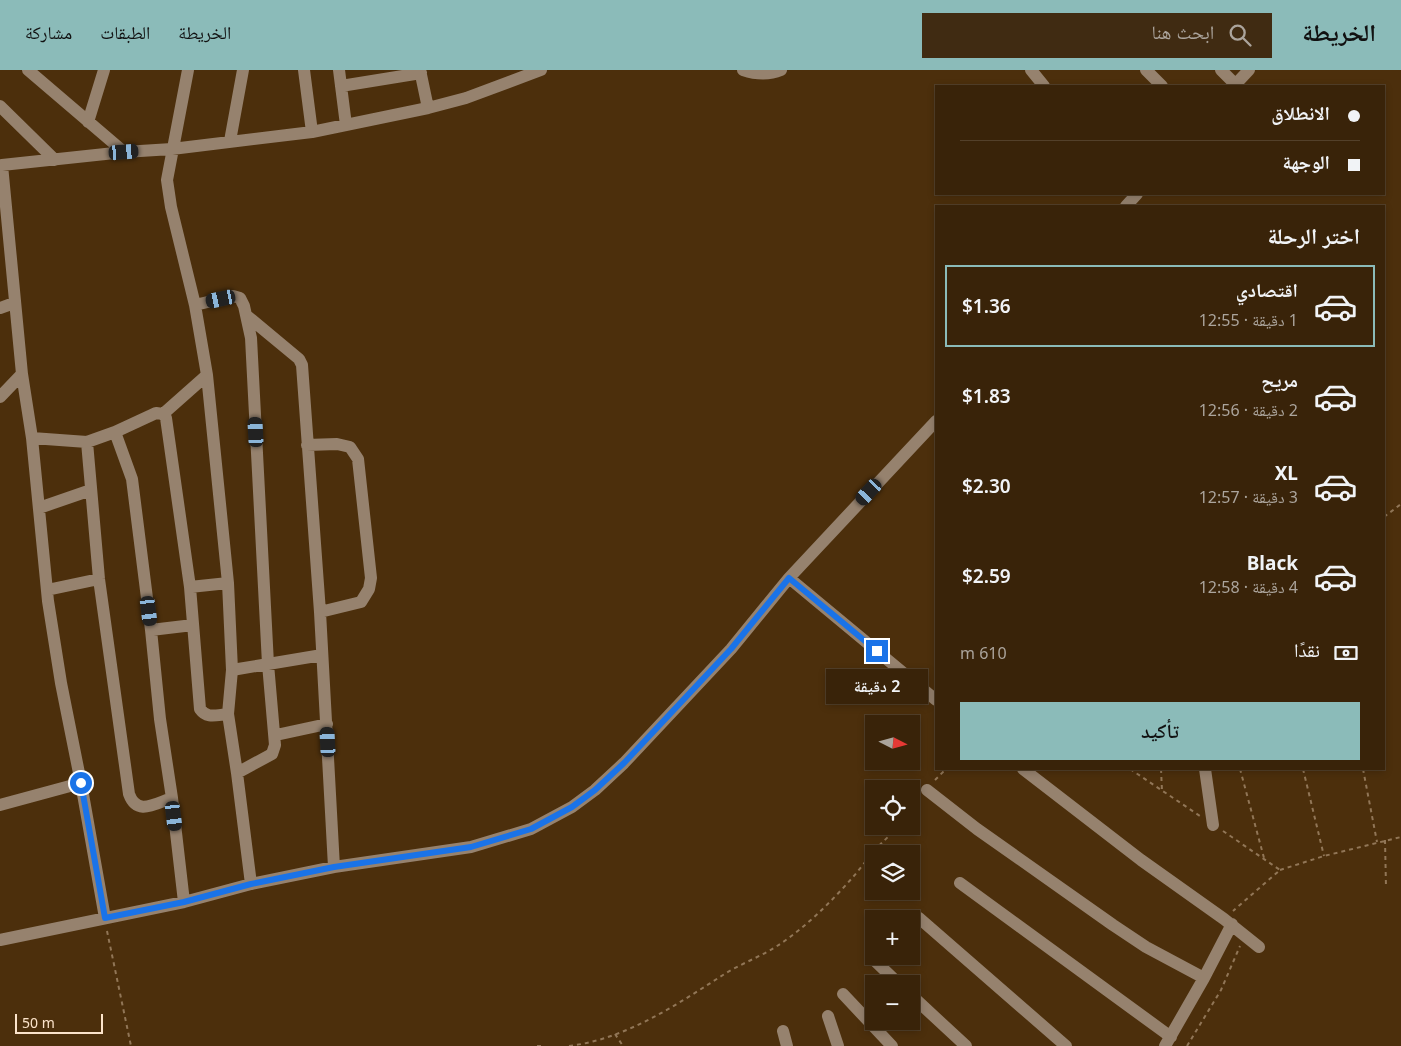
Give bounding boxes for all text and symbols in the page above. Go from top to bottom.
search box [922,13,1272,58]
text: الخريطة [1302,15,1376,48]
text: ابحث هنا [1151,19,1214,45]
text: مشاركة [25,20,72,44]
text: الطبقات [100,20,150,44]
text: الخريطة [178,20,231,44]
icon: search [1226,21,1254,49]
text: الانطلاق [1271,100,1330,126]
car [108,143,139,161]
text: الوجهة [1282,149,1330,175]
text: اختر الرحلة [1268,220,1360,250]
text: اقتصادي [1236,277,1298,303]
icon: car [1313,284,1358,329]
car [204,289,237,309]
text: $1.36 [962,293,1011,319]
text: 1 دقيقة · 12:55 [1199,309,1298,331]
text: مريح [1261,367,1298,393]
icon: car [1313,374,1358,419]
text: $1.83 [962,383,1011,409]
text: 2 دقيقة · 12:56 [1199,399,1298,421]
car [247,417,264,447]
text: XL [1275,460,1298,486]
icon: car [1313,464,1358,509]
text: $2.30 [962,473,1011,499]
car [853,476,884,508]
text: 3 دقيقة · 12:57 [1199,486,1298,508]
text: Black [1247,550,1298,576]
icon: car [1313,554,1358,599]
text: $2.59 [962,563,1011,589]
text: 4 دقيقة · 12:58 [1199,576,1298,598]
car [139,595,158,627]
text: نقدًا [1294,637,1320,663]
icon: cash [1332,639,1360,667]
route end [866,640,888,662]
text: 610 m [960,642,1007,664]
callout: 2 دقيقة [826,668,928,704]
text: 2 دقيقة [854,675,900,697]
button: تأكيد [960,702,1360,760]
north arrow [865,715,920,770]
map controls [865,715,920,1030]
car [319,727,336,757]
route start [70,772,92,794]
button: locate [865,780,920,835]
car [164,800,183,832]
button: layers [865,845,920,900]
button: + [865,910,920,965]
button: − [865,975,920,1030]
scale bar [15,1011,102,1034]
text: 50 m [22,1013,55,1032]

